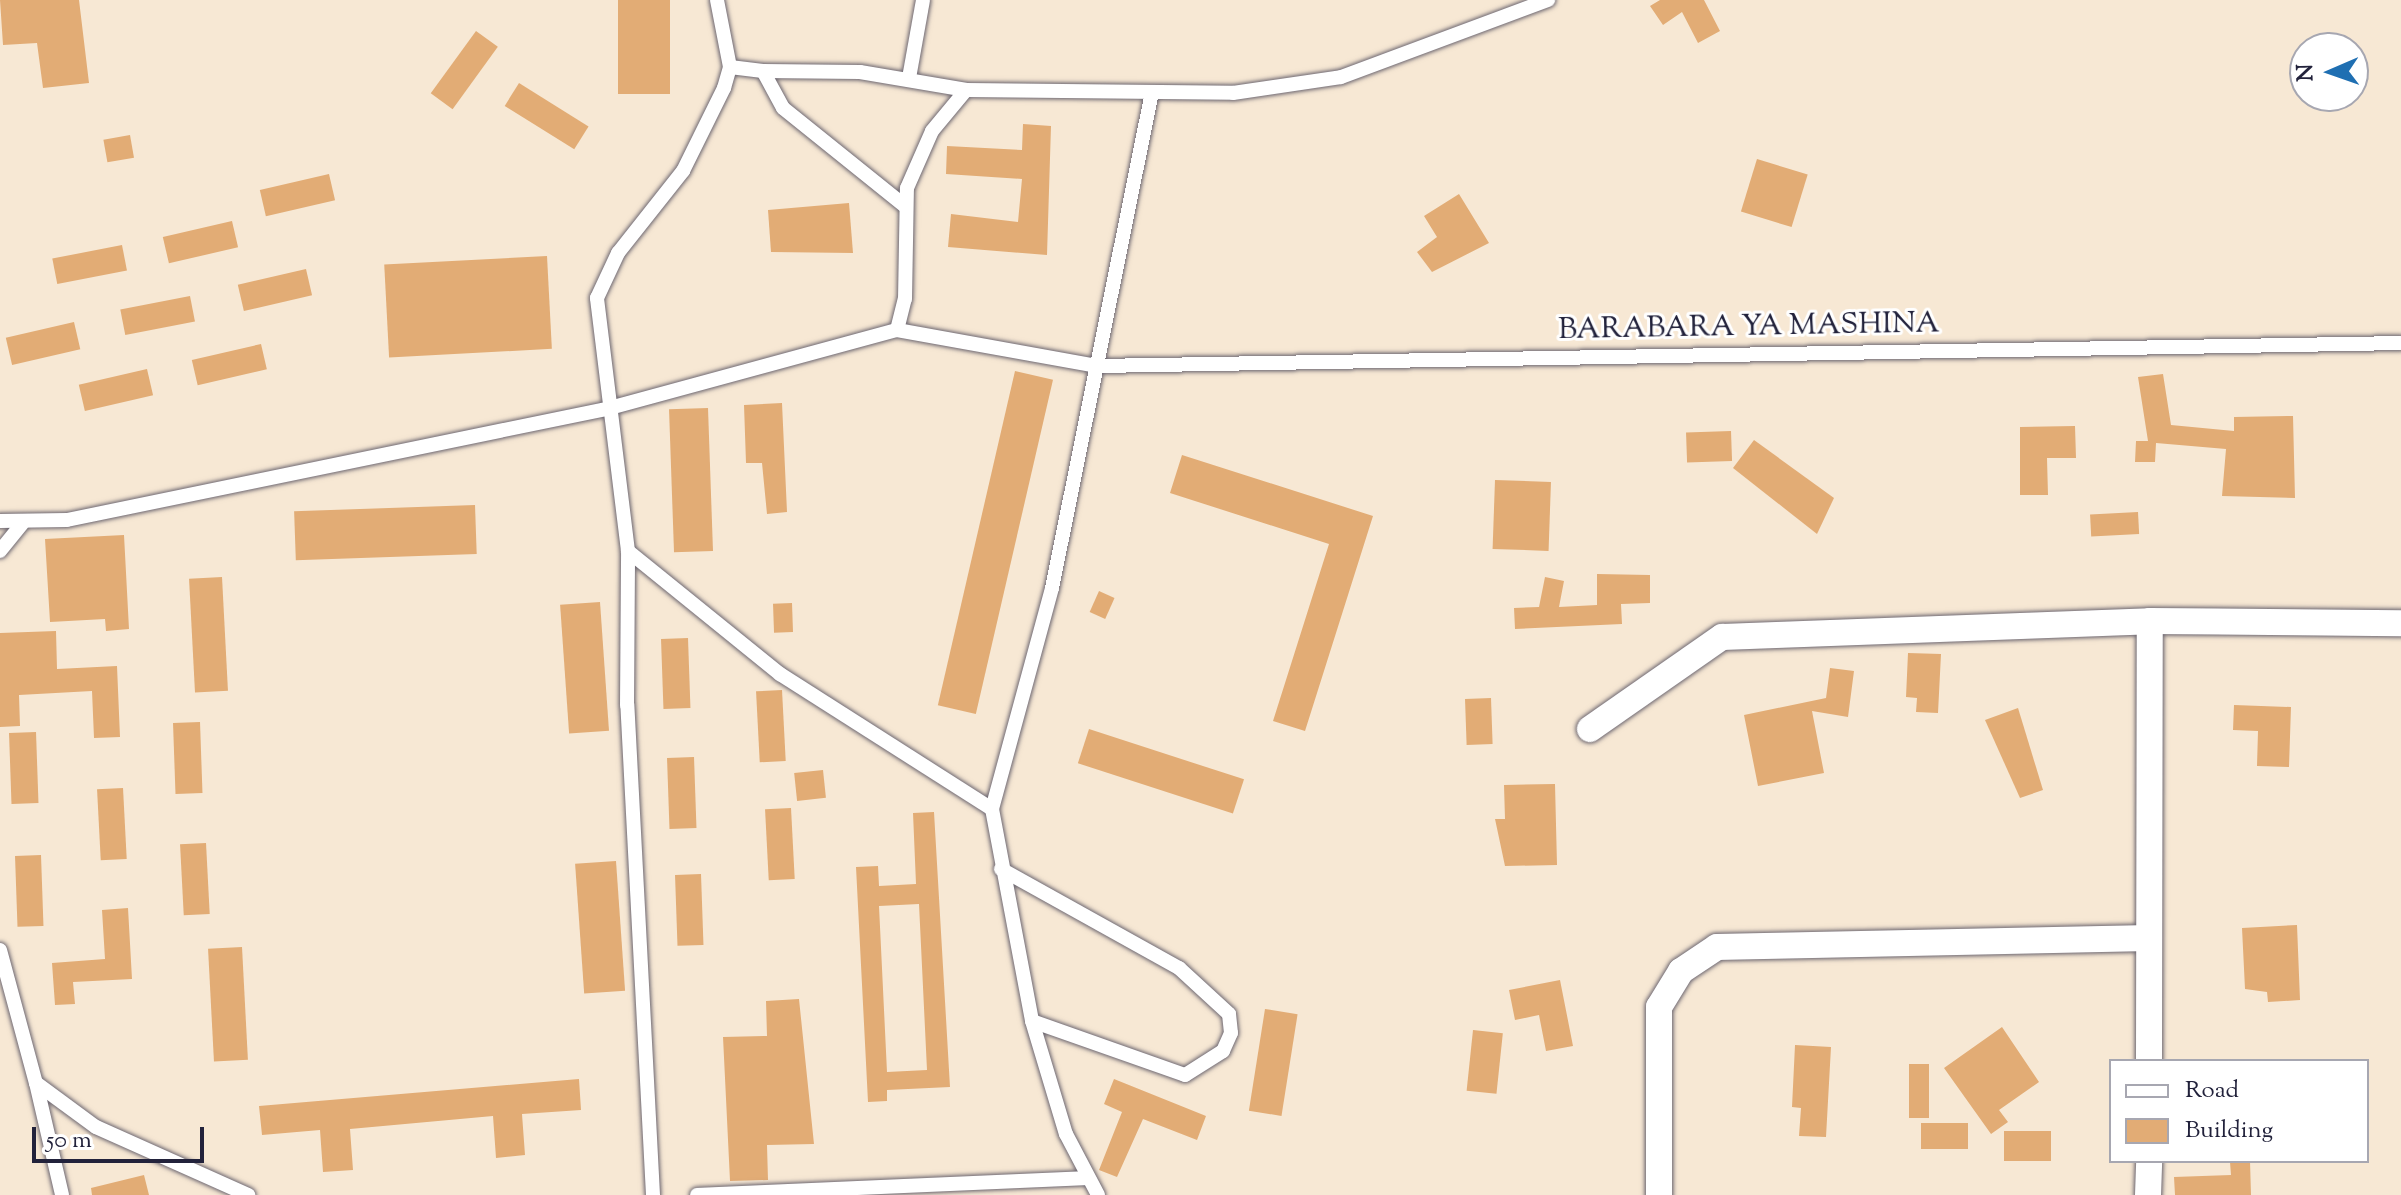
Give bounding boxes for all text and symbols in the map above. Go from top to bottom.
north arrow [2289,32,2369,112]
text: N [2291,63,2323,82]
street label: BARABARA YA MASHINA [1558,307,1940,349]
legend [2109,1059,2369,1163]
text: Road [2185,1074,2239,1108]
scale bar [36,1111,208,1161]
text: Building [2185,1114,2273,1148]
text: 50 m [46,1124,92,1158]

